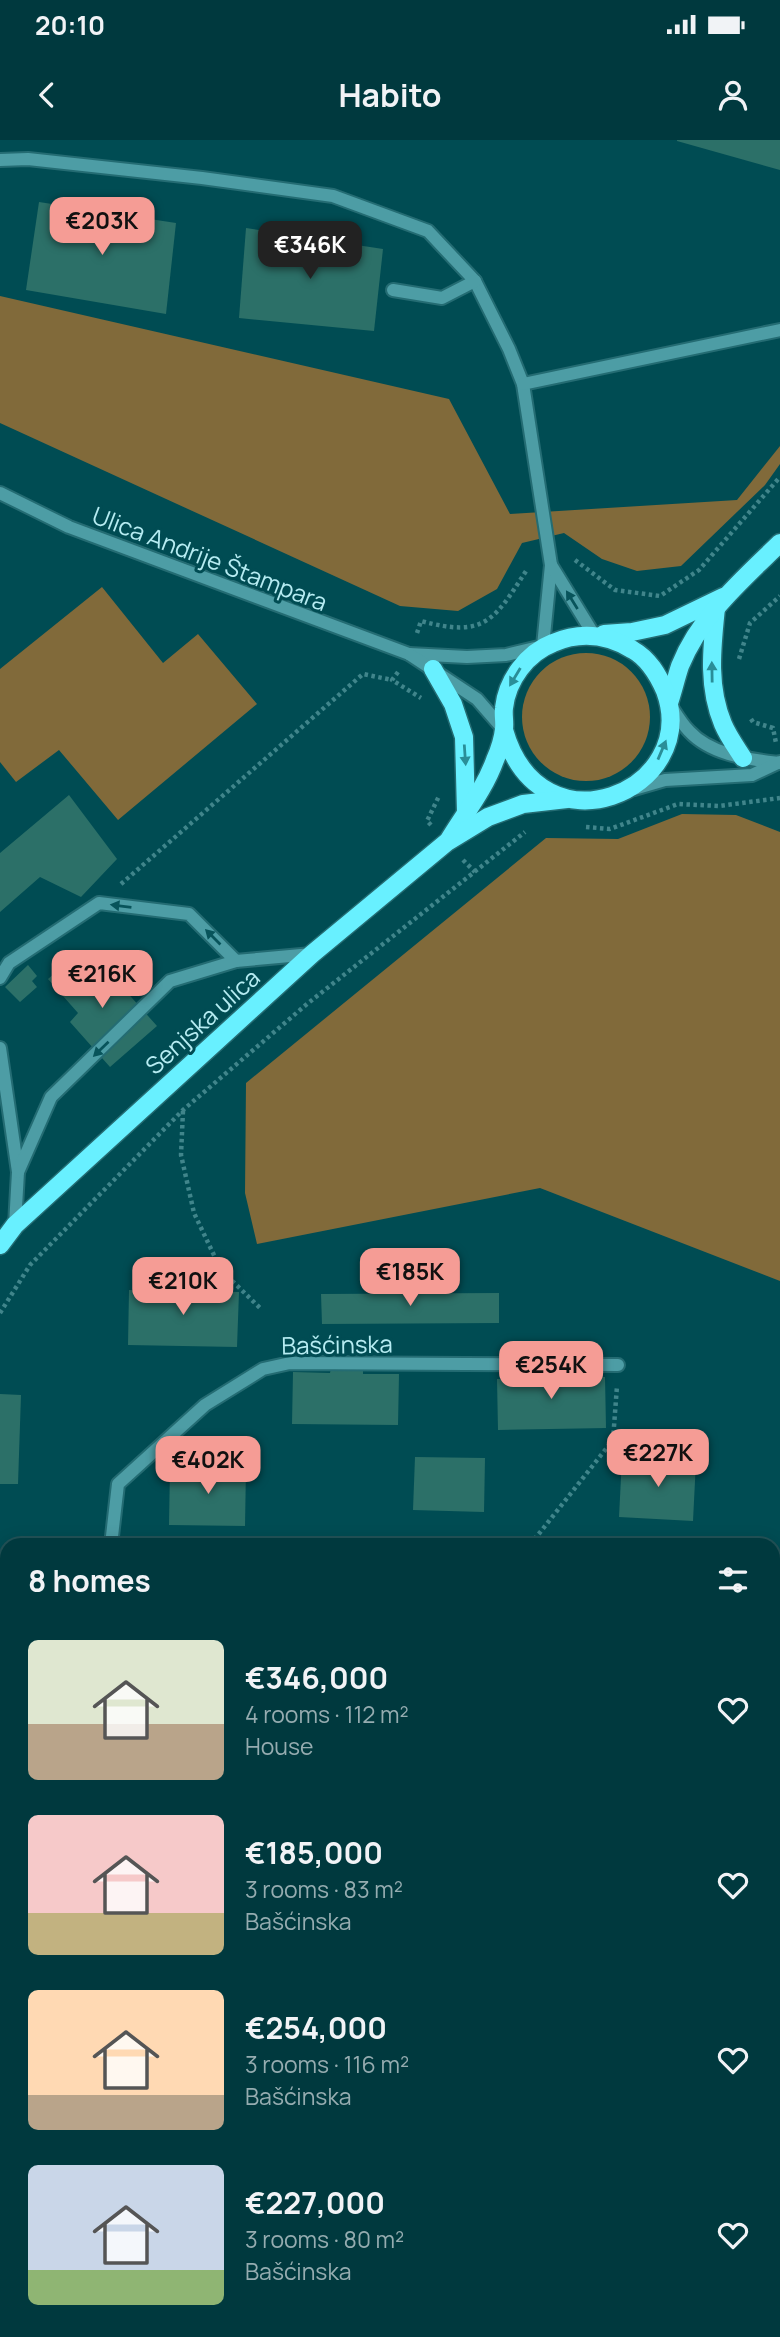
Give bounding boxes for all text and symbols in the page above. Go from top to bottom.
text: 20:10 [35,7,105,43]
text: Habito [339,73,441,117]
icon: back [28,76,66,114]
icon: person [714,76,752,114]
pin: €203K [53,198,151,257]
text: €203K [66,204,138,236]
pin: €346K [261,222,359,281]
text: €346K [274,228,346,260]
street label: Ulica Andrije Štampara [88,498,332,618]
one-way arrow [566,590,579,609]
one-way arrow [706,660,718,682]
one-way arrow [509,667,521,687]
one-way arrow [656,739,667,760]
one-way arrow [460,744,471,766]
one-way arrow [110,900,132,911]
one-way arrow [205,929,221,946]
pin: €216K [53,950,151,1010]
text: €216K [68,957,136,989]
street label: Senjska ulica [138,961,266,1081]
one-way arrow [92,1040,109,1057]
pin: €185K [361,1248,459,1308]
text: €185K [376,1255,444,1287]
pin: €210K [134,1258,232,1317]
text: €210K [148,1264,218,1296]
street label: Bašćinska [281,1327,393,1361]
pin: €254K [502,1342,600,1401]
text: €254K [515,1348,587,1380]
pin: €227K [609,1430,707,1489]
pin: €402K [159,1436,257,1496]
text: €227K [623,1436,693,1468]
text: €402K [172,1443,244,1475]
text: 8 homes [28,1560,151,1601]
icon: filters [714,1561,752,1599]
text: €346,000 [245,1657,388,1698]
icon: home [84,1668,168,1752]
icon: heart [714,1691,752,1729]
text: 4 rooms · 112 m² [245,1698,409,1730]
text: House [245,1730,314,1762]
text: €185,000 [245,1832,383,1873]
icon: home [84,1843,168,1927]
icon: heart [714,1866,752,1904]
text: 3 rooms · 83 m² [245,1873,403,1905]
text: Bašćinska [245,1905,352,1937]
text: €254,000 [245,2007,387,2048]
icon: home [84,2018,168,2102]
icon: heart [714,2041,752,2079]
text: 3 rooms · 116 m² [245,2048,409,2080]
text: Bašćinska [245,2080,352,2112]
text: €227,000 [245,2182,385,2223]
icon: home [84,2193,168,2277]
icon: heart [714,2216,752,2254]
text: 3 rooms · 80 m² [245,2223,404,2255]
text: Bašćinska [245,2255,352,2287]

